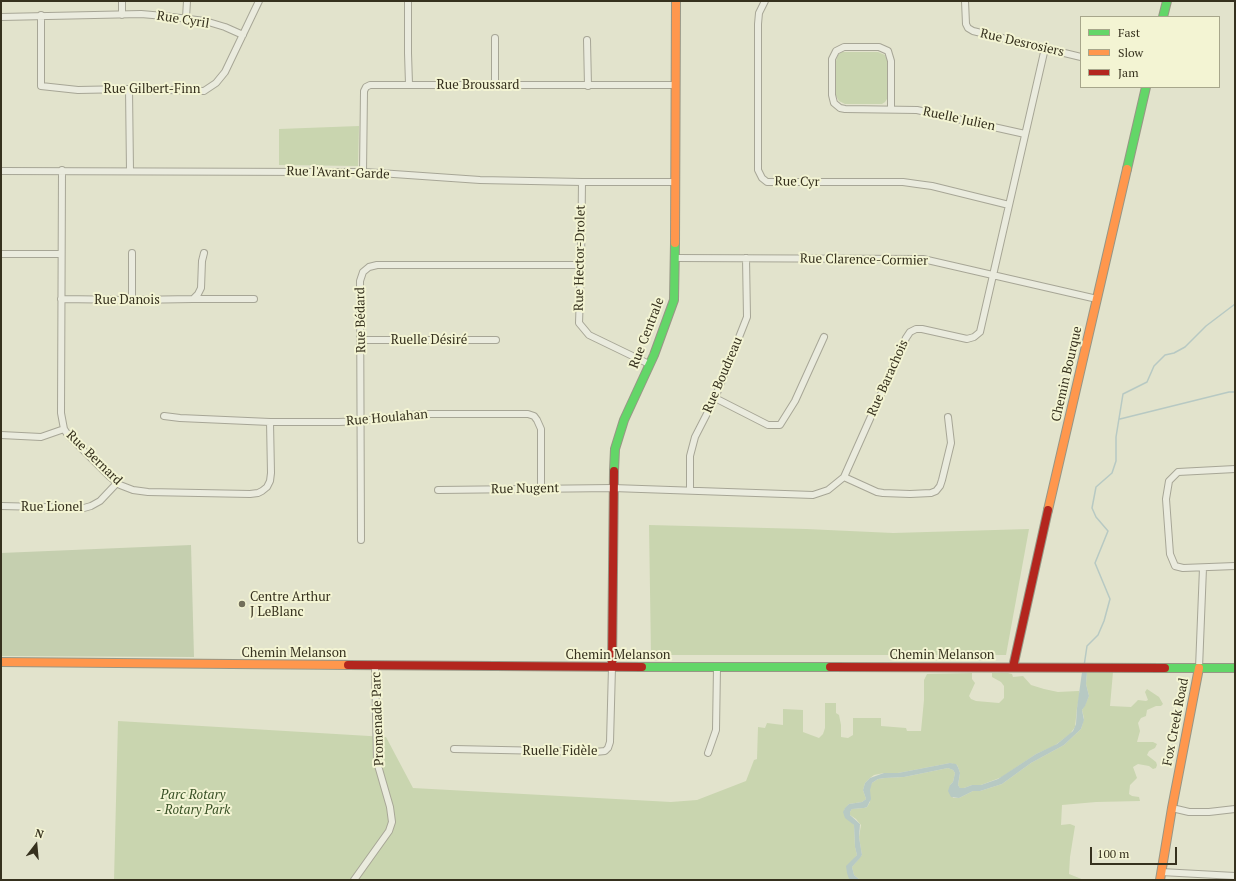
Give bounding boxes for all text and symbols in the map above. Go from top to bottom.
street label: Rue Cyril [156,8,210,32]
legend [1080,16,1220,88]
text: Fast [1118,25,1140,40]
street label: Rue Desrosiers [978,26,1066,60]
text: Slow [1118,45,1143,60]
text: Jam [1118,65,1139,80]
street label: Rue Broussard [436,77,520,93]
street label: Rue Gilbert-Finn [103,81,201,97]
street label: Ruelle Julien [921,104,997,134]
street label: Rue l'Avant-Garde [286,163,390,183]
street label: Rue Cyr [774,174,820,190]
street label: Rue Hector-Drolet [571,205,589,311]
street label: Rue Clarence-Cormier [800,251,928,269]
street label: Rue Bédard [353,287,369,353]
street label: Rue Danois [94,292,160,308]
street label: Rue Centrale [626,295,668,371]
street label: Chemin Bourque [1048,325,1086,423]
street label: Ruelle Désiré [391,332,467,348]
street label: Rue Boudreau [700,335,746,415]
street label: Rue Barachois [864,337,912,419]
street label: Rue Houlahan [346,407,428,429]
street label: Rue Bernard [63,428,125,488]
street label: Rue Nugent [491,481,559,497]
street label: Rue Lionel [21,499,83,515]
place label: Centre Arthur J LeBlanc [250,589,331,620]
marker: Centre Arthur J LeBlanc [237,599,247,609]
street label: Chemin Melanson [241,645,347,661]
street label: Chemin Melanson [565,647,671,663]
street label: Chemin Melanson [889,647,995,663]
street label: Promenade Parc [369,672,387,766]
street label: Fox Creek Road [1160,677,1192,767]
street label: Ruelle Fidèle [523,743,597,759]
park label: Parc Rotary - Rotary Park [156,787,230,818]
north arrow [16,825,56,865]
text: N [33,826,45,841]
scale bar [1092,839,1179,865]
text: 100 m [1097,846,1129,861]

